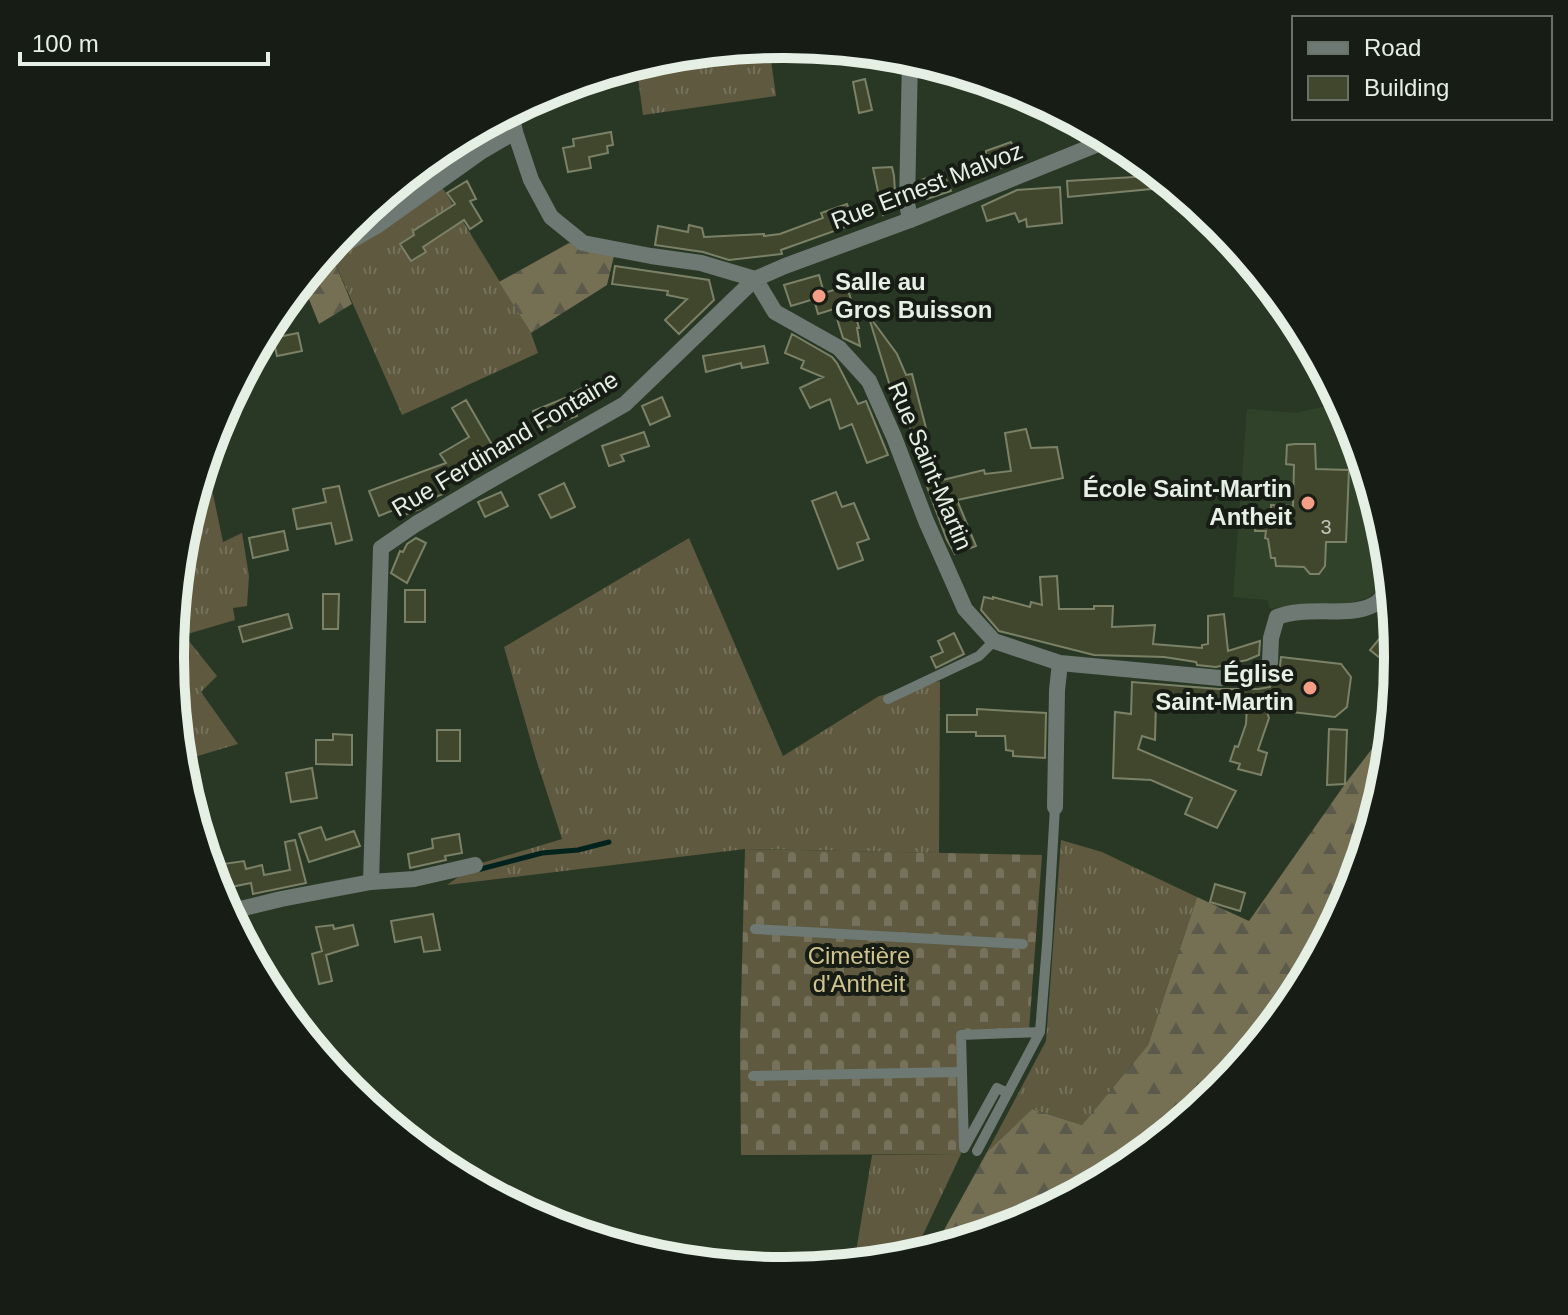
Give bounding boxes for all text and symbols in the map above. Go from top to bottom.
scale bar [20,16,268,66]
legend [1292,16,1552,120]
text: 100 m [32,30,99,57]
text: Road [1364,34,1421,61]
text: Building [1364,74,1449,101]
street label: Rue Ernest Malvoz [827,137,1026,234]
place label: Salle au Gros Buisson [835,268,992,323]
marker: Salle au Gros Buisson [810,287,828,305]
street label: Rue Ferdinand Fontaine [387,365,623,522]
street label: Rue Saint-Martin [883,378,978,554]
place label: École Saint-Martin Antheit [1083,475,1292,530]
marker: École Saint-Martin Antheit [1299,494,1317,512]
house number: 3 [1320,516,1332,538]
place label: Église Saint-Martin [1155,660,1294,715]
marker: Église Saint-Martin [1301,679,1319,697]
park label: Cimetière d'Antheit [808,942,910,997]

